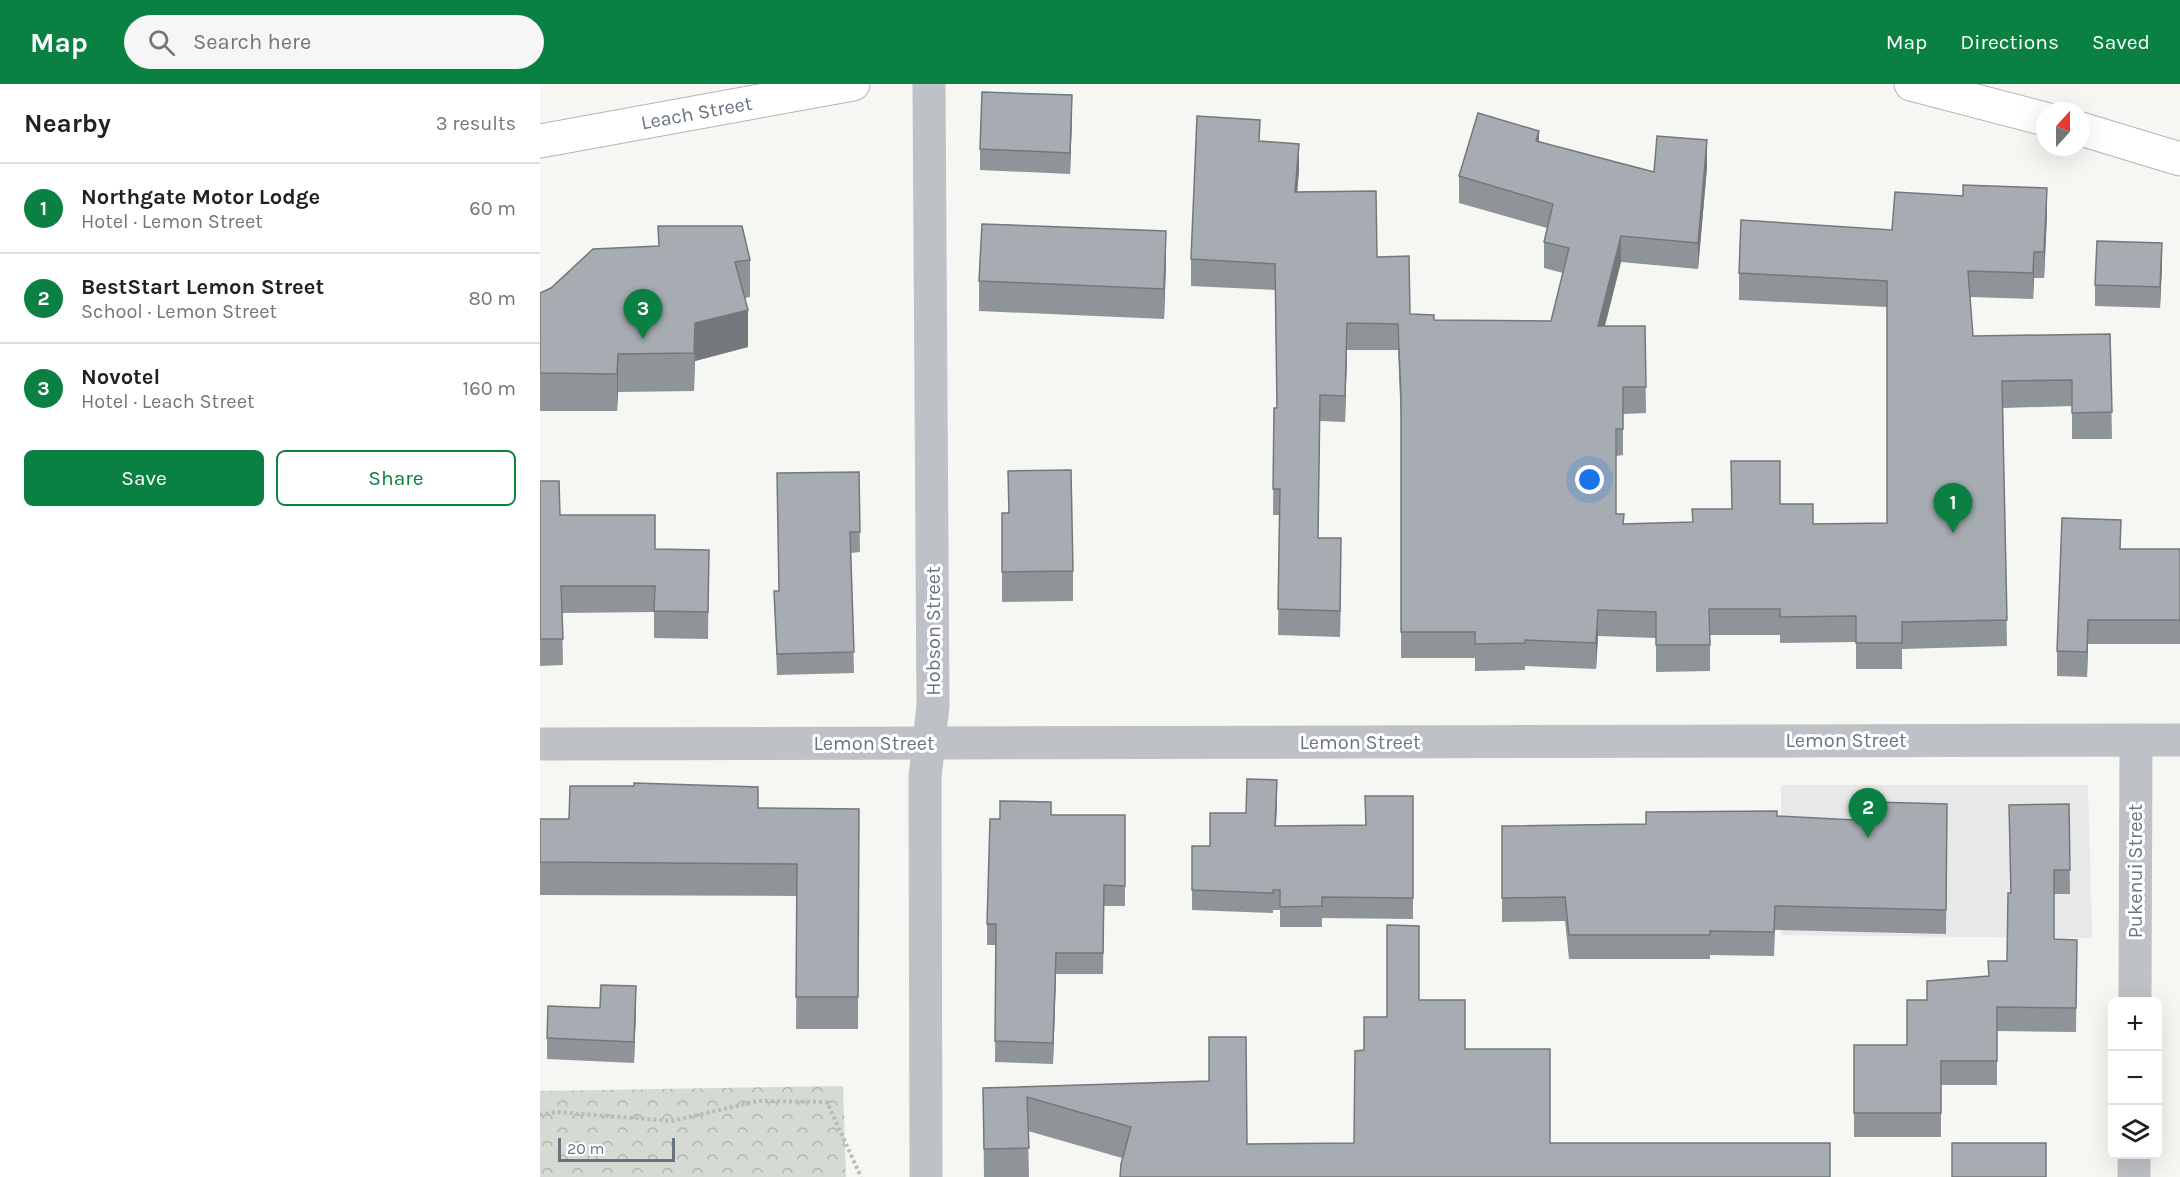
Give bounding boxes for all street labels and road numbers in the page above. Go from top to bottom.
street label: Leach Street [639,92,755,134]
street label: Hobson Street [922,566,945,696]
street label: Lemon Street [1786,729,1907,752]
street label: Lemon Street [1300,731,1421,754]
street label: Lemon Street [814,732,935,755]
street label: Pukenui Street [2124,803,2147,938]

